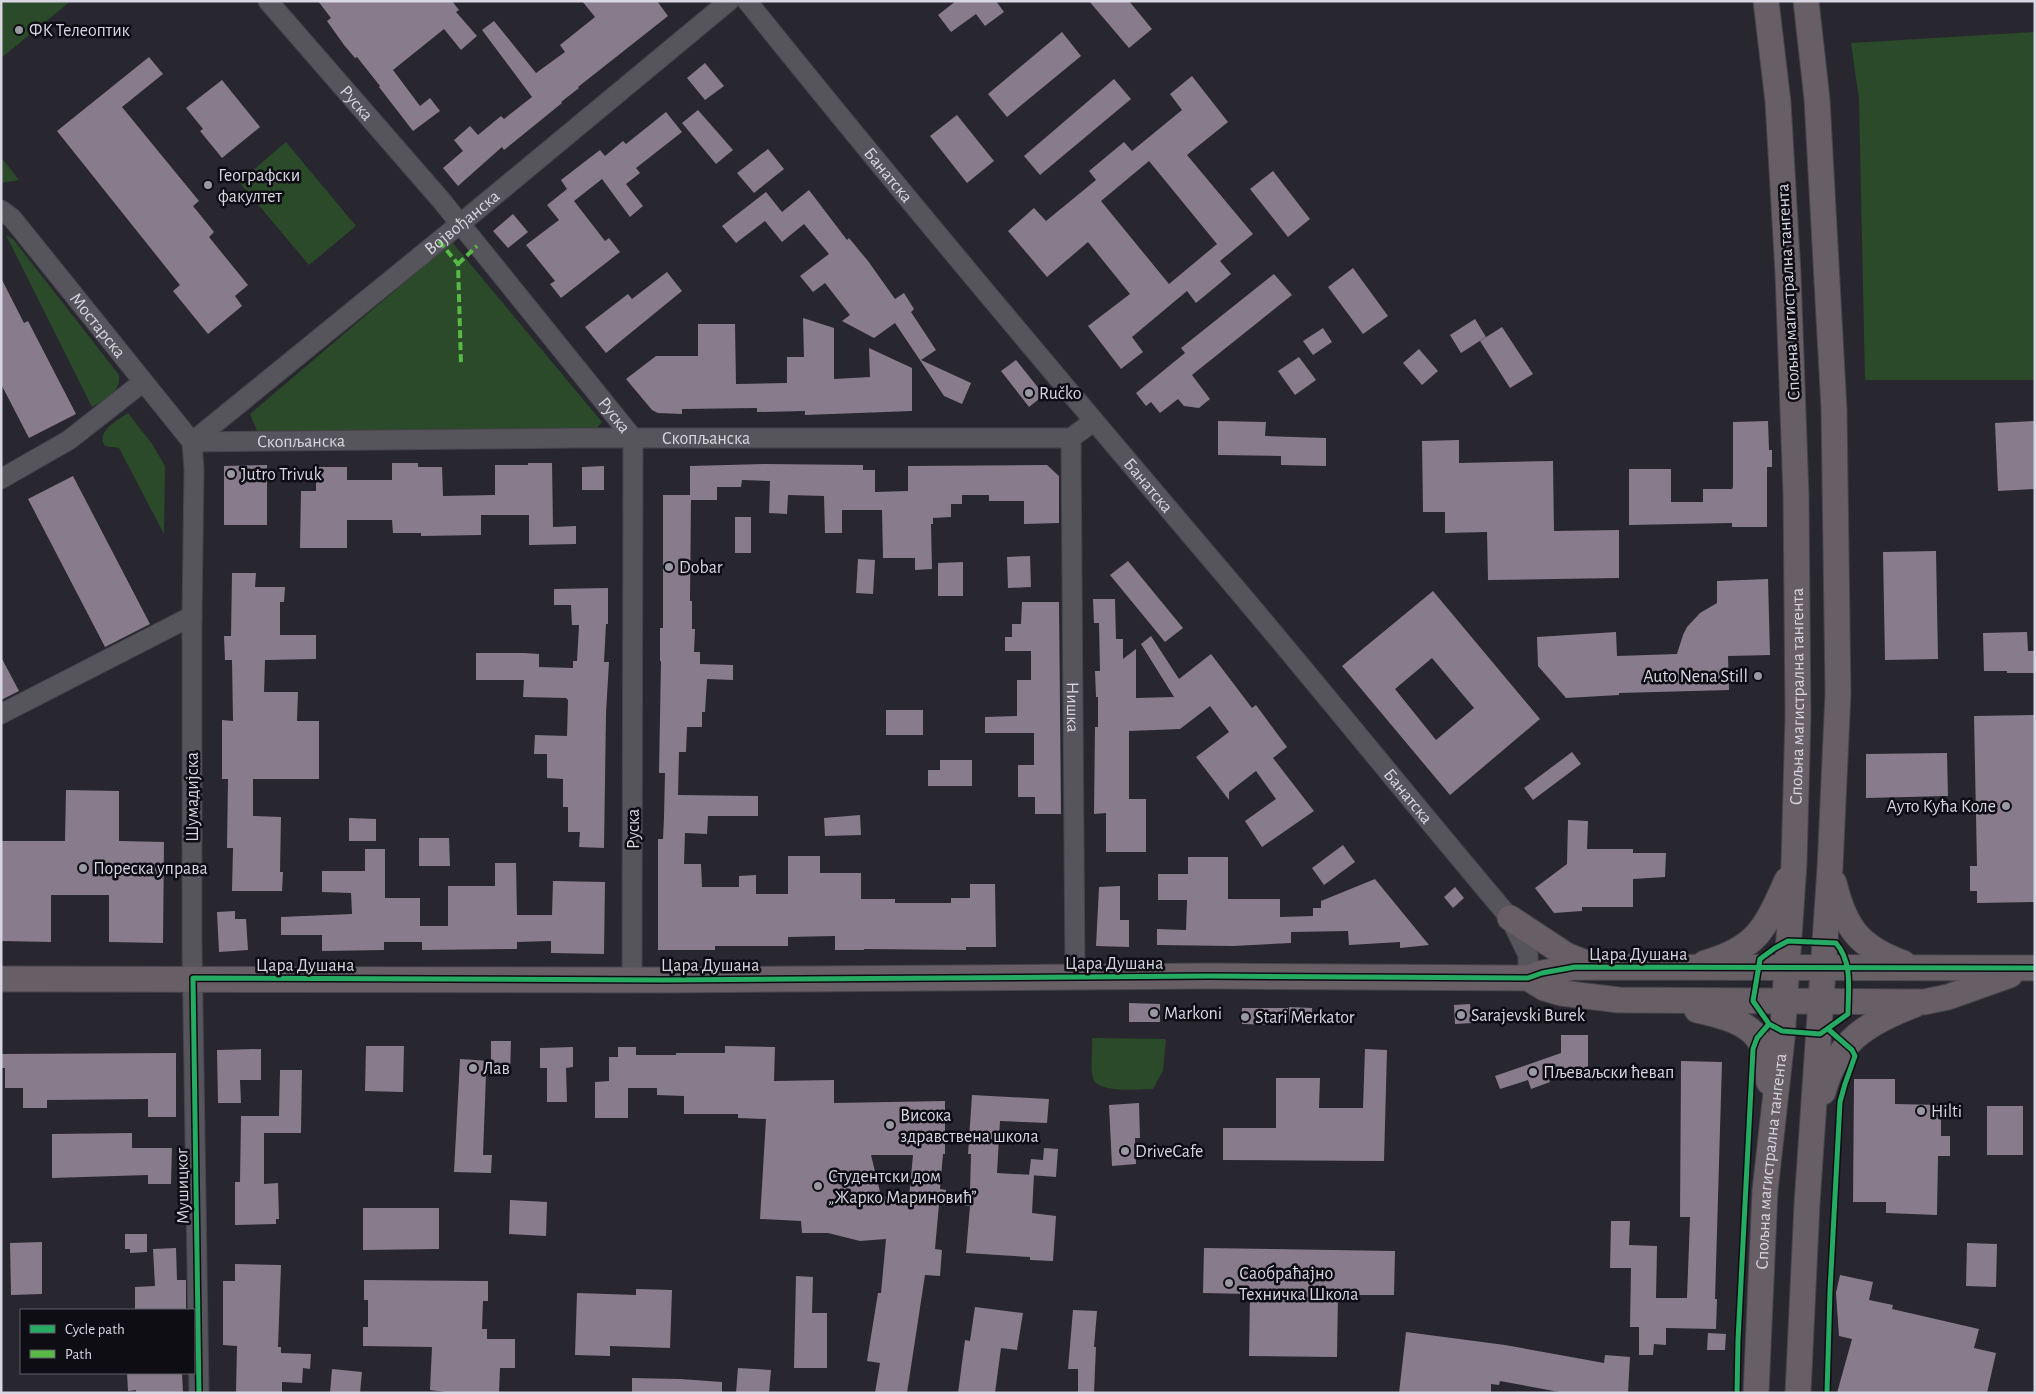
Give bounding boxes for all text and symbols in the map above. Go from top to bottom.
place label: ФК Телеоптик [29,22,131,40]
marker: ФК Телеоптик [13,24,25,36]
street label: Руска [336,82,376,125]
street label: Банатска [860,144,915,206]
place label: Географски факултет [218,167,300,206]
marker: Географски факултет [202,179,214,191]
street label: Спољна магистрална тангента [1774,183,1804,401]
street label: Војвођанска [422,187,503,259]
street label: Мостарска [66,290,129,362]
place label: Ručko [1039,385,1082,403]
marker: Ručko [1023,387,1035,399]
street label: Руска [594,394,633,437]
street label: Скопљанска [662,430,750,448]
street label: Скопљанска [257,432,345,451]
street label: Банатска [1120,455,1176,517]
place label: Jutro Trivuk [241,466,323,484]
marker: Jutro Trivuk [225,468,237,480]
place label: Dobar [679,559,723,577]
marker: Dobar [663,561,675,573]
street label: Спољна магистрална тангента [1788,588,1808,806]
place label: Auto Nena Still [1643,668,1748,686]
marker: Auto Nena Still [1752,670,1764,682]
street label: Нишка [1063,682,1081,732]
street label: Шумадијска [184,752,202,842]
street label: Банатска [1380,766,1435,828]
place label: Ауто Кућа Коле [1887,798,1996,816]
marker: Ауто Кућа Коле [2000,800,2012,812]
street label: Руска [625,809,643,849]
place label: Пореска управа [93,860,208,878]
marker: Пореска управа [77,862,89,874]
street label: Цара Душана [1589,946,1687,964]
street label: Цара Душана [1065,955,1163,973]
street label: Цара Душана [256,957,354,975]
street label: Цара Душана [661,957,759,975]
place label: Markoni [1164,1005,1222,1023]
marker: Markoni [1148,1007,1160,1019]
place label: Sarajevski Burek [1471,1007,1586,1025]
place label: Stari Merkator [1255,1009,1355,1027]
marker: Sarajevski Burek [1455,1009,1467,1021]
marker: Stari Merkator [1239,1011,1251,1023]
street label: Спољна магистрална тангента [1753,1052,1790,1270]
place label: Лав [483,1060,510,1078]
marker: Лав [467,1062,479,1074]
place label: Пљеваљски ћевап [1543,1064,1674,1082]
marker: Пљеваљски ћевап [1527,1066,1539,1078]
place label: Hilti [1931,1103,1962,1121]
marker: Hilti [1915,1105,1927,1117]
place label: Висока здравствена школа [900,1107,1039,1146]
marker: Висока здравствена школа [884,1119,896,1131]
place label: DriveCafe [1135,1143,1203,1161]
marker: DriveCafe [1119,1145,1131,1157]
street label: Мушицког [173,1147,193,1224]
place label: Студентски дом „Жарко Мариновић” [828,1168,977,1207]
marker: Студентски дом „Жарко Мариновић” [812,1180,824,1192]
place label: Саобраћајно Техничка Школа [1239,1264,1358,1304]
marker: Саобраћајно Техничка Школа [1223,1277,1235,1289]
legend [20,1309,195,1374]
text: Cycle path [65,1322,125,1337]
text: Path [65,1347,92,1362]

